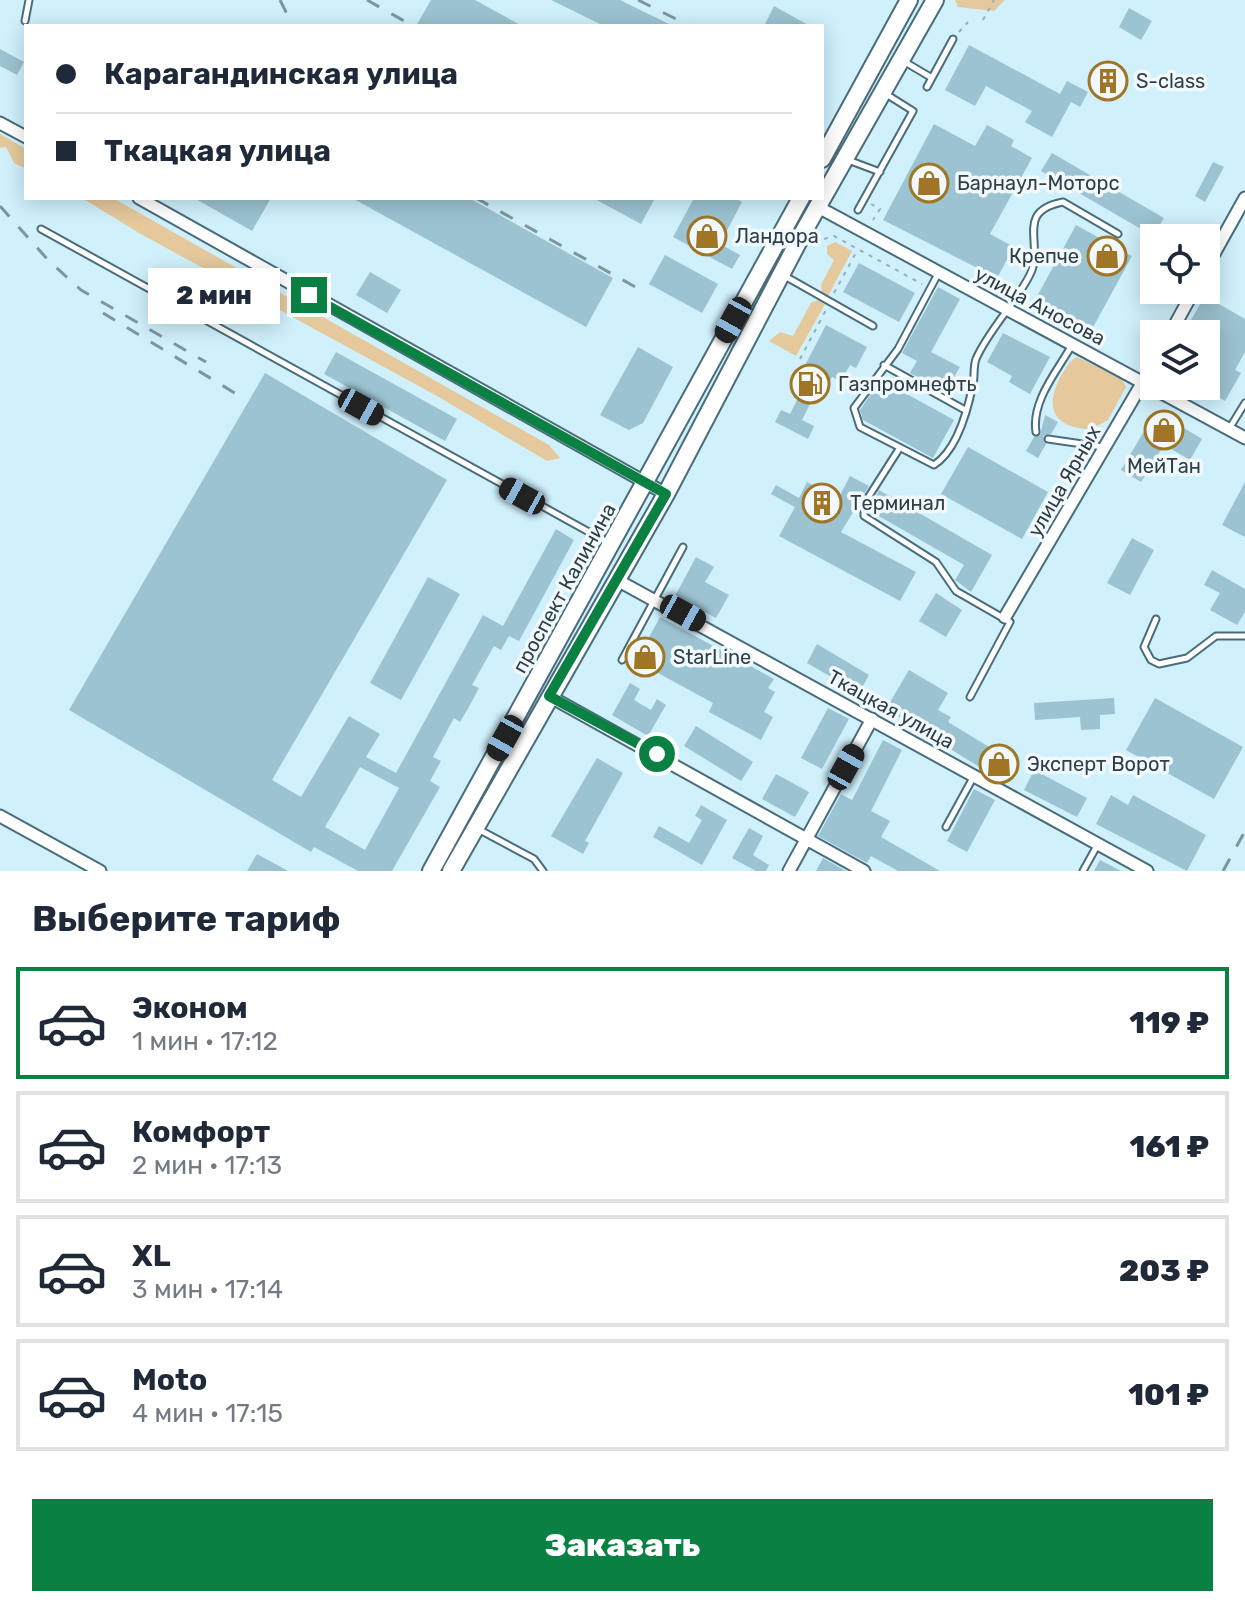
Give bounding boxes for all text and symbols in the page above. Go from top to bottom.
text: Карагандинская улица [104,56,458,92]
building icon: S-class [1087,60,1129,102]
place label: S-class [1136,69,1205,93]
text: Ткацкая улица [104,133,331,169]
shop icon: Барнаул-Моторс [908,162,950,204]
place label: Барнаул-Моторс [957,171,1120,195]
shop icon: Ландора [686,215,728,257]
place label: Ландора [735,224,819,248]
map controls [1140,224,1220,400]
button: locate [1140,224,1220,304]
shop icon: Крепче [1086,235,1128,277]
place label: Крепче [1009,244,1079,268]
street label: улица Аносова [971,262,1109,350]
callout: 2 мин [149,267,281,323]
route end [291,277,327,313]
text: 2 мин [176,280,252,311]
car [711,293,755,347]
button: layers [1140,320,1220,400]
fuel station icon: Газпромнефть [789,363,831,405]
place label: Газпромнефть [838,372,977,396]
car [334,385,388,429]
shop icon: МейТан [1143,409,1185,451]
street label: улица Ярных [1022,421,1106,541]
place label: МейТан [1127,454,1201,478]
car [495,474,549,518]
building icon: Терминал [801,482,843,524]
place label: Терминал [850,491,945,515]
street label: проспект Калинина [507,499,621,677]
car [656,591,710,635]
shop icon: StarLine [624,636,666,678]
place label: StarLine [673,645,751,669]
street label: Ткацкая улица [824,664,958,754]
car [483,711,527,765]
route start [639,736,675,772]
car [824,740,868,794]
shop icon: Эксперт Ворот [978,743,1020,785]
place label: Эксперт Ворот [1027,752,1170,776]
text: Выберите тариф [32,897,341,940]
icon: car [36,987,108,1059]
text: Эконом [132,990,248,1026]
text: 119 ₽ [1129,1005,1209,1041]
text: 1 мин · 17:12 [132,1026,278,1057]
icon: car [36,1111,108,1183]
text: Комфорт [132,1114,270,1150]
text: 161 ₽ [1130,1129,1209,1165]
text: 2 мин · 17:13 [132,1150,282,1181]
icon: car [36,1235,108,1307]
text: XL [132,1238,171,1274]
text: 203 ₽ [1119,1253,1209,1289]
text: 3 мин · 17:14 [132,1274,283,1305]
icon: car [36,1359,108,1431]
text: Moto [132,1362,207,1398]
text: 101 ₽ [1128,1377,1209,1413]
text: 4 мин · 17:15 [132,1398,283,1429]
button: Заказать [32,1499,1213,1591]

